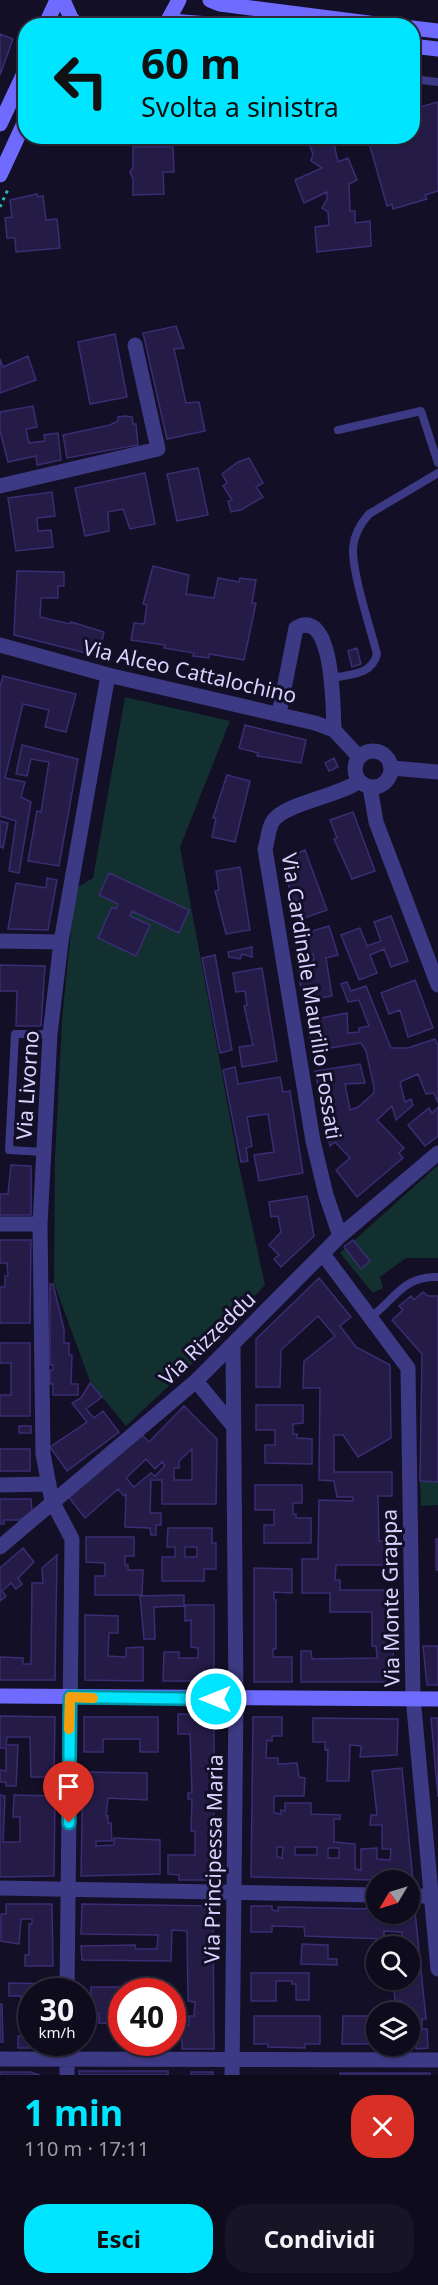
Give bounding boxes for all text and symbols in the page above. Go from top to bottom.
text: 60 m [141,34,241,91]
icon: left [42,42,120,120]
text: Svolta a sinistra [141,88,339,125]
street label: Via Alceo Cattalochino [80,633,300,709]
street label: Via Cardinale Maurilio Fossati [276,851,348,1141]
street label: Via Livorno [9,1029,45,1141]
street label: Via Rizzeddu [153,1285,261,1391]
street label: Via Monte Grappa [374,1509,406,1687]
position arrow [184,1667,248,1731]
street label: Via Principessa Maria [197,1754,229,1964]
pin [43,1761,94,1823]
icon: arrive [52,1770,85,1803]
north arrow [366,1870,420,1924]
map controls [366,1870,420,2056]
button: search [366,1936,420,1990]
speed limit sign: 40 [108,1978,186,2056]
text: 30 [40,1989,74,2030]
button: layers [366,2002,420,2056]
text: km/h [39,2022,75,2042]
text: 1 min [24,2088,123,2137]
button: close [351,2095,414,2158]
text: 110 m · 17:11 [24,2135,149,2162]
button: Esci [24,2204,213,2273]
button: Condividi [225,2204,414,2273]

